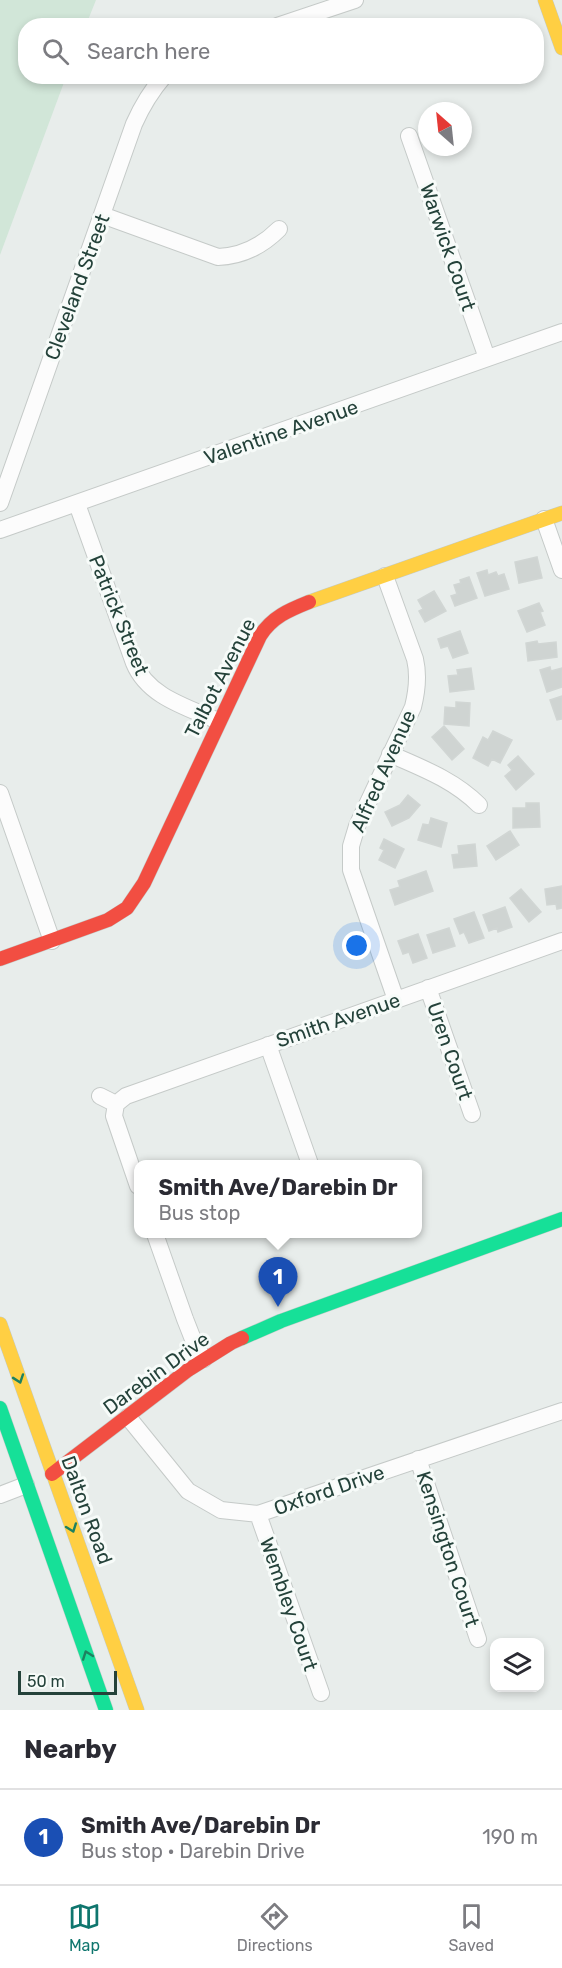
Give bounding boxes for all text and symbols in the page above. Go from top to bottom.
search box [18,18,544,84]
icon: search [39,35,72,68]
text: Search here [87,38,210,65]
north arrow [418,102,472,156]
street label: Warwick Court [415,180,481,314]
street label: Cleveland Street [39,211,115,363]
street label: Valentine Avenue [201,394,361,470]
street label: Patrick Street [84,551,154,679]
street label: Talbot Avenue [180,614,260,742]
street label: Alfred Avenue [345,706,421,836]
your location [342,931,371,960]
street label: Smith Avenue [273,988,403,1052]
street label: Uren Court [422,999,478,1103]
popup [134,1160,422,1238]
text: Smith Ave/Darebin Dr [158,1174,398,1201]
text: Bus stop [158,1201,240,1225]
pin: 1 [258,1258,298,1307]
street label: Darebin Drive [98,1326,214,1420]
one-way arrow [12,1373,24,1384]
street label: Dalton Road [56,1453,118,1567]
street label: Oxford Drive [270,1460,388,1520]
street label: Kensington Court [411,1468,485,1630]
one-way arrow [65,1522,78,1533]
street label: Wembley Court [255,1534,323,1674]
map controls [490,1638,544,1692]
button: layers [490,1638,544,1692]
one-way arrow [81,1650,94,1661]
scale bar [18,1668,117,1696]
text: 50 m [27,1672,65,1691]
text: Nearby [24,1734,117,1765]
text: Smith Ave/Darebin Dr [81,1812,320,1839]
text: 1 [39,1825,48,1849]
text: 190 m [482,1825,538,1849]
text: Bus stop · Darebin Drive [81,1839,305,1863]
tab: Map [68,1900,101,1955]
tab: Directions [237,1900,313,1955]
tab: Saved [448,1900,494,1955]

